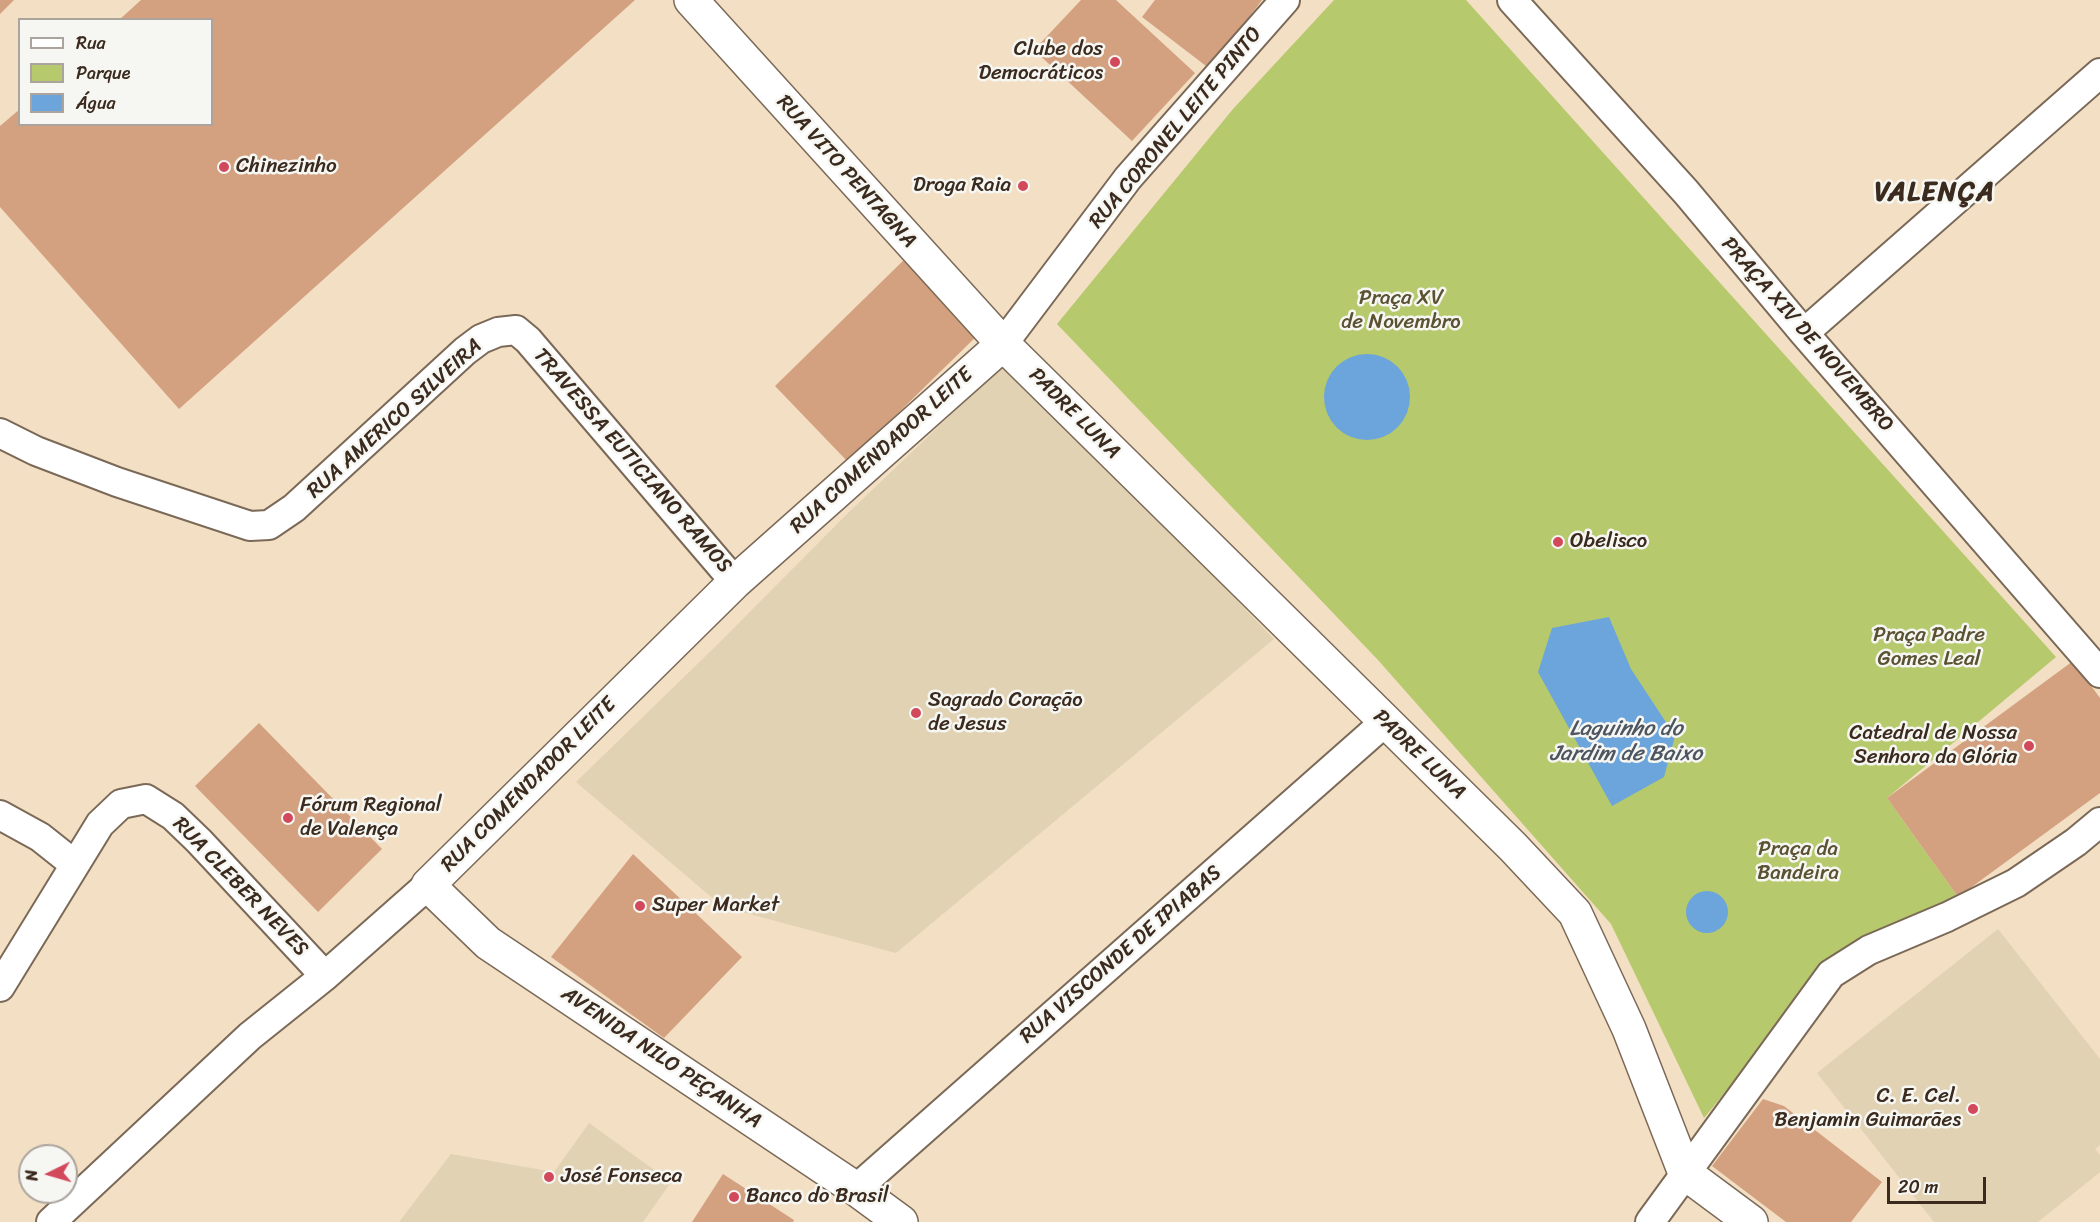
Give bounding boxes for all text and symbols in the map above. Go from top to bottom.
legend [18,18,213,126]
street label: RUA CORONEL LEITE PINTO [1084,22,1268,234]
text: Rua [76,27,106,59]
place label: Clube dos Democráticos [978,37,1103,87]
marker: Clube dos Democráticos [1108,55,1122,69]
text: Parque [76,57,130,89]
text: Água [76,87,116,119]
street label: RUA VITO PENTAGNA [771,90,921,254]
place label: Chinezinho [236,154,337,180]
marker: Chinezinho [217,160,231,174]
place label: Droga Raia [913,173,1011,199]
district label: VALENÇA [1874,177,1996,209]
marker: Droga Raia [1016,179,1030,193]
street label: PRAÇA XIV DE NOVEMBRO [1715,232,1899,438]
park label: Praça XV de Novembro [1341,286,1461,336]
street label: RUA AMERICO SILVEIRA [302,334,488,504]
street label: TRAVESSA EUTICIANO RAMOS [528,343,736,579]
street label: RUA COMENDADOR LEITE [786,362,978,540]
street label: PADRE LUNA [1023,363,1125,465]
place label: Obelisco [1570,529,1647,555]
marker: Obelisco [1551,535,1565,549]
park label: Praça Padre Gomes Leal [1873,623,1985,673]
place label: Sagrado Coração de Jesus [928,688,1083,738]
street label: RUA COMENDADOR LEITE [436,692,622,878]
street label: PADRE LUNA [1368,705,1470,805]
marker: Sagrado Coração de Jesus [909,706,923,720]
water label: Laguinho do Jardim de Baixo [1550,716,1702,768]
place label: Catedral de Nossa Senhora da Glória [1849,721,2017,771]
marker: Catedral de Nossa Senhora da Glória [2022,739,2036,753]
place label: Fórum Regional de Valença [300,793,442,843]
marker: Fórum Regional de Valença [281,811,295,825]
street label: RUA CLEBER NEVES [167,812,313,962]
park label: Praça da Bandeira [1757,837,1839,887]
street label: RUA VISCONDE DE IPIABAS [1015,861,1227,1049]
place label: Super Market [652,893,779,919]
marker: Super Market [633,899,647,913]
street label: AVENIDA NILO PEÇANHA [556,982,766,1134]
place label: C. E. Cel. Benjamin Guimarães [1774,1084,1961,1134]
marker: C. E. Cel. Benjamin Guimarães [1966,1102,1980,1116]
north arrow [18,1144,78,1204]
place label: José Fonseca [561,1164,682,1190]
scale bar [1890,1165,1989,1203]
text: N [17,1169,46,1182]
marker: José Fonseca [542,1170,556,1184]
text: 20 m [1898,1171,1938,1203]
place label: Banco do Brasil [746,1184,889,1210]
marker: Banco do Brasil [727,1190,741,1204]

